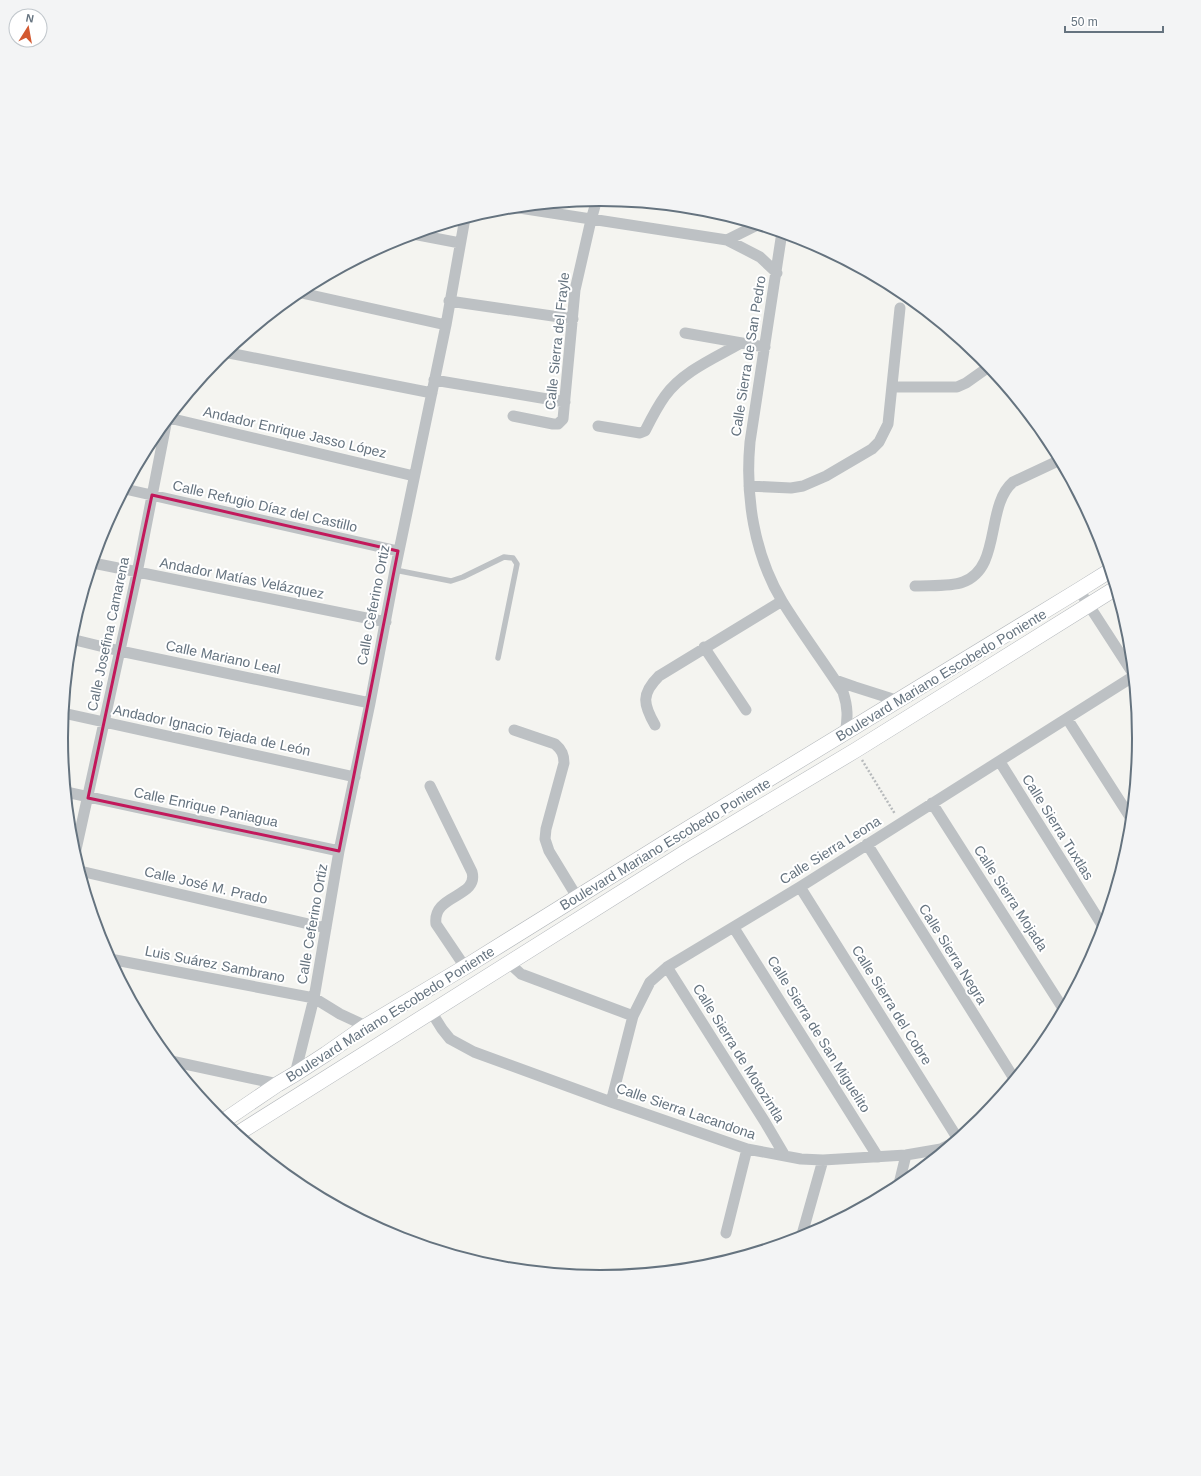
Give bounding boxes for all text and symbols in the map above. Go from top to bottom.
north arrow [8,8,48,48]
scale bar [1065,8,1163,34]
text: N [25,12,35,25]
text: 50 m [1071,15,1098,29]
street label: Calle Sierra del Frayle [542,271,572,411]
street label: Calle Sierra de San Pedro [727,274,769,438]
street label: Andador Enrique Jasso López [202,403,388,461]
street label: Calle Refugio Díaz del Castillo [171,477,359,535]
street label: Calle Ceferino Ortiz [353,544,393,666]
street label: Andador Matías Velázquez [158,554,326,602]
street label: Calle Josefina Camarena [84,555,132,713]
street label: Boulevard Mariano Escobedo Poniente [833,606,1049,744]
street label: Calle Mariano Leal [164,637,282,677]
street label: Andador Ignacio Tejada de León [112,701,312,759]
street label: Calle Sierra Tuxtlas [1019,771,1097,883]
street label: Boulevard Mariano Escobedo Poniente [557,775,773,913]
street label: Calle Enrique Paniagua [132,784,280,830]
street label: Calle Sierra Leona [777,812,884,888]
street label: Calle Sierra Mojada [971,842,1051,954]
street label: Calle Ceferino Ortiz [294,862,330,986]
street label: Calle José M. Prado [143,863,269,907]
street label: Calle Sierra Negra [916,901,990,1007]
street label: Calle Sierra del Cobre [849,942,935,1068]
street label: Luis Suárez Sambrano [144,943,287,985]
street label: Boulevard Mariano Escobedo Poniente [283,943,497,1085]
street label: Calle Sierra de San Miguelito [764,953,874,1115]
street label: Calle Sierra de Motozintla [690,981,788,1125]
street label: Calle Sierra Lacandona [614,1080,758,1142]

